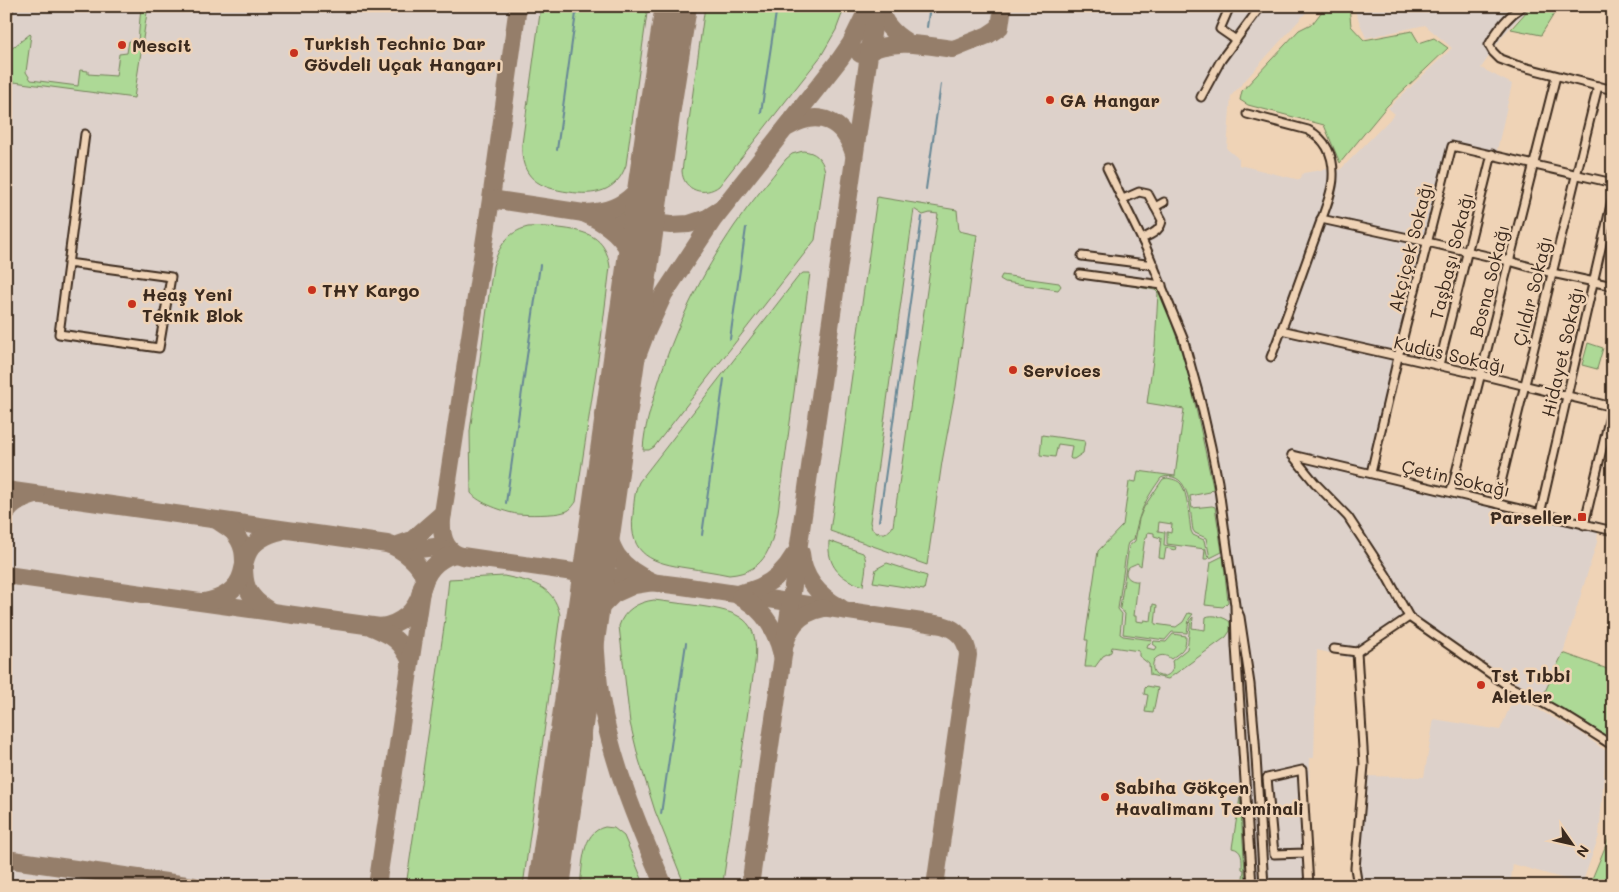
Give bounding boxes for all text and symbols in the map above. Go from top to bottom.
place label: Turkish Technic Dar Gövdeli Uçak Hangarı [304,31,502,76]
place label: Mescit [132,33,191,57]
marker: Mescit [116,39,128,51]
marker: Turkish Technic Dar Gövdeli Uçak Hangarı [288,47,300,59]
place label: GA Hangar [1060,88,1160,112]
marker: GA Hangar [1044,94,1056,106]
street label: Akçiçek Sokağı [1382,180,1438,314]
street label: Taşbaşı Sokağı [1424,190,1478,322]
street label: Bosna Sokağı [1463,222,1515,340]
street label: Çıldır Sokağı [1507,233,1557,349]
place label: THY Kargo [322,278,419,302]
place label: Heaş Yeni Teknik Blok [142,282,243,327]
marker: THY Kargo [306,284,318,296]
street label: Hidayet Sokağı [1535,285,1589,419]
marker: Heaş Yeni Teknik Blok [126,298,138,310]
street label: Kudüs Sokağı [1392,329,1508,379]
place label: Services [1023,358,1101,382]
marker: Services [1007,364,1019,376]
street label: Çetin Sokağı [1399,454,1513,502]
place label: Parseller [1490,505,1572,529]
marker: Parseller [1576,511,1588,523]
place label: Tst Tıbbi Aletler [1491,663,1571,708]
marker: Tst Tıbbi Aletler [1475,679,1487,691]
place label: Sabiha Gökçen Havalimanı Terminali [1115,775,1304,820]
marker: Sabiha Gökçen Havalimanı Terminali [1099,791,1111,803]
north arrow [1546,820,1596,870]
text: N [1572,842,1594,861]

